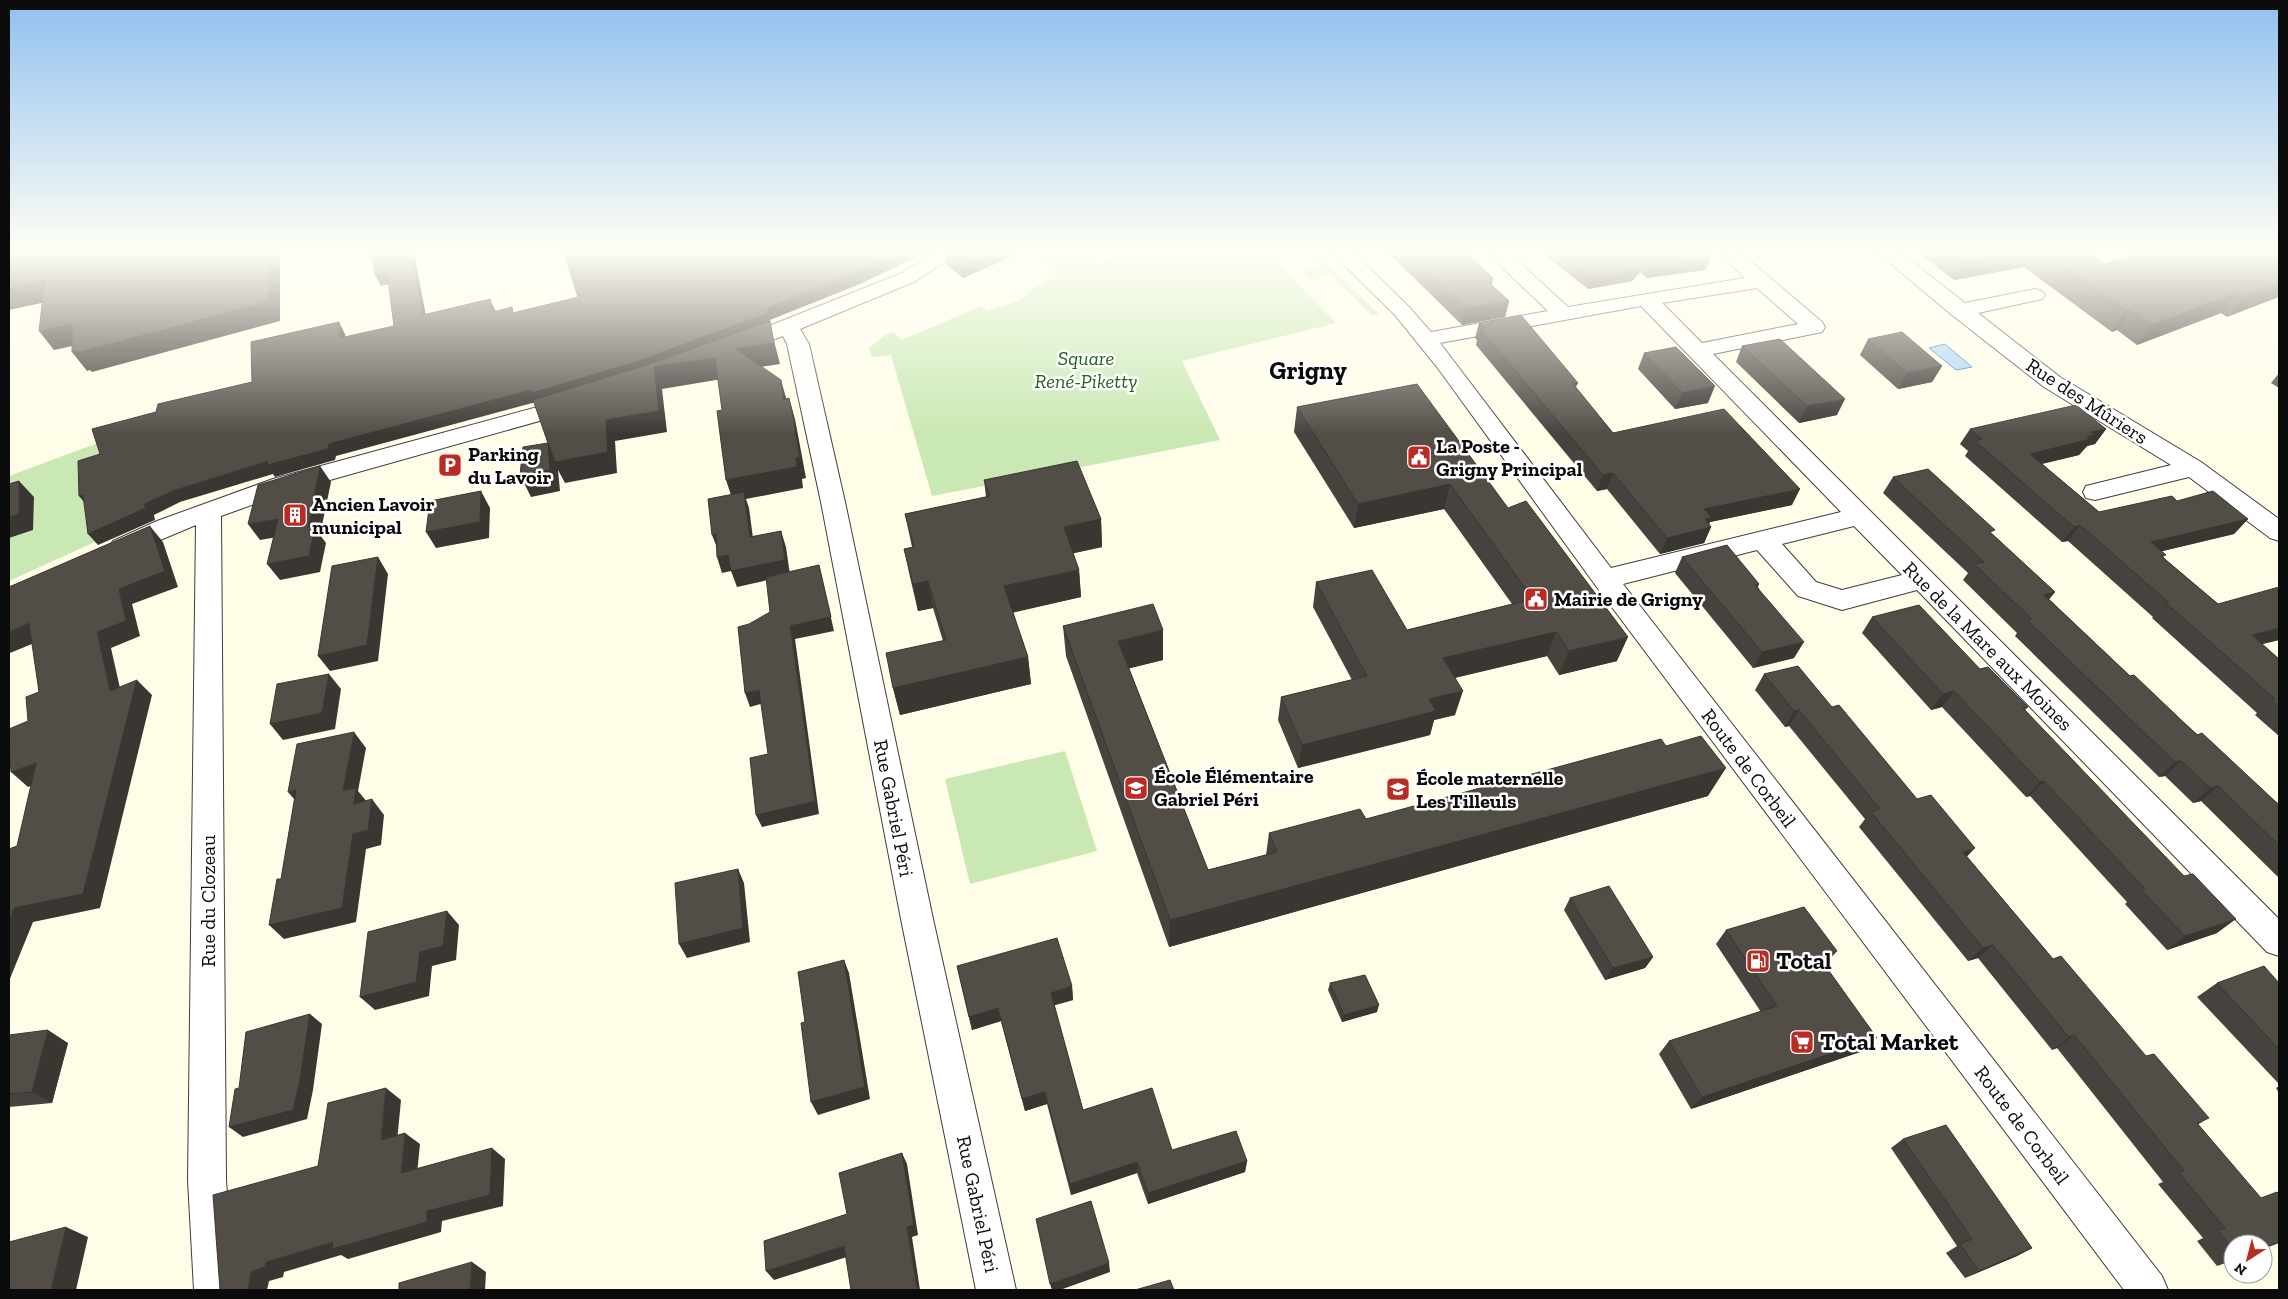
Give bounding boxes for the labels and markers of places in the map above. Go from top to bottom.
place label: La Poste - Grigny Principal [1436,434,1583,481]
place label: Parking du Lavoir [468,442,551,489]
public building icon: La Poste - Grigny Principal [1406,444,1432,470]
parking icon: Parking du Lavoir [437,452,463,478]
place label: Ancien Lavoir municipal [312,492,435,539]
building icon: Ancien Lavoir municipal [282,502,308,528]
public building icon: Mairie de Grigny [1523,586,1549,612]
place label: Mairie de Grigny [1554,587,1703,611]
place label: École Élémentaire Gabriel Péri [1154,764,1314,811]
place label: École maternelle Les Tilleuls [1416,766,1564,813]
school or university icon: École Élémentaire Gabriel Péri [1123,775,1149,801]
school or university icon: École maternelle Les Tilleuls [1385,776,1411,802]
place label: Total [1776,946,1832,975]
fuel station icon: Total [1745,948,1771,974]
place label: Total Market [1820,1027,1959,1056]
supermarket icon: Total Market [1789,1029,1815,1055]

